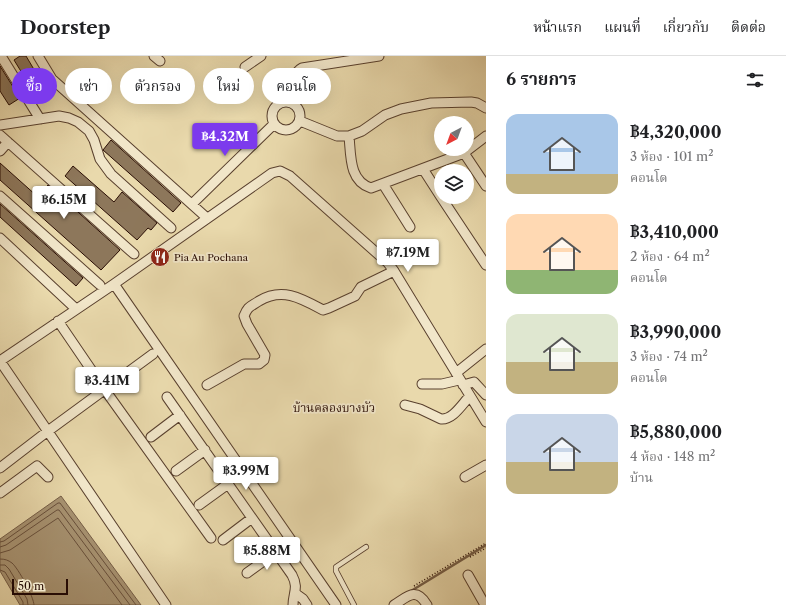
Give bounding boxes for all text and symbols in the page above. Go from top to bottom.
text: Doorstep [20,16,110,39]
text: หน้าแรก [533,18,582,36]
text: แผนที่ [604,18,641,36]
text: เกี่ยวกับ [663,18,709,36]
text: ติดต่อ [731,18,766,36]
chip: ซื้อ [12,68,57,104]
chip: เช่า [65,68,112,104]
chip: ตัวกรอง [120,68,195,104]
chip: ใหม่ [203,68,254,104]
chip: คอนโด [262,68,331,104]
text: 6 รายการ [506,69,577,89]
icon: filters [744,69,766,91]
north arrow [434,116,474,156]
map controls [434,116,474,204]
text: ฿4,320,000 [630,122,721,142]
pin: ฿4.32M [192,123,258,157]
text: ฿4.32M [201,128,249,144]
icon: home [538,130,586,178]
text: 3 ห้อง · 101 m² [630,148,713,164]
button: layers [434,164,474,204]
text: คอนโด [630,169,668,185]
pin: ฿6.15M [31,186,97,220]
text: ฿6.15M [41,191,87,207]
text: ฿3,410,000 [630,222,719,242]
icon: home [538,230,586,278]
pin: ฿7.19M [375,239,441,273]
text: ฿7.19M [386,244,430,260]
restaurant icon: Pia Au Pochana [149,246,171,268]
text: 2 ห้อง · 64 m² [630,248,710,264]
place label: Pia Au Pochana [174,251,249,264]
text: คอนโด [630,269,668,285]
text: ฿3,990,000 [630,322,721,342]
icon: home [538,330,586,378]
text: 3 ห้อง · 74 m² [630,348,708,364]
pin: ฿3.41M [74,367,140,401]
text: คอนโด [630,369,668,385]
text: ฿3.41M [84,372,130,388]
district label: บ้านคลองบางบัว [293,400,375,415]
text: ฿5,880,000 [630,422,722,442]
icon: home [538,430,586,478]
text: 4 ห้อง · 148 m² [630,448,715,464]
pin: ฿3.99M [213,457,279,491]
text: ฿3.99M [222,462,270,478]
text: บ้าน [630,469,653,485]
pin: ฿5.88M [234,537,300,571]
text: ฿5.88M [243,542,291,558]
scale bar [12,577,68,596]
text: 50 m [18,579,44,593]

